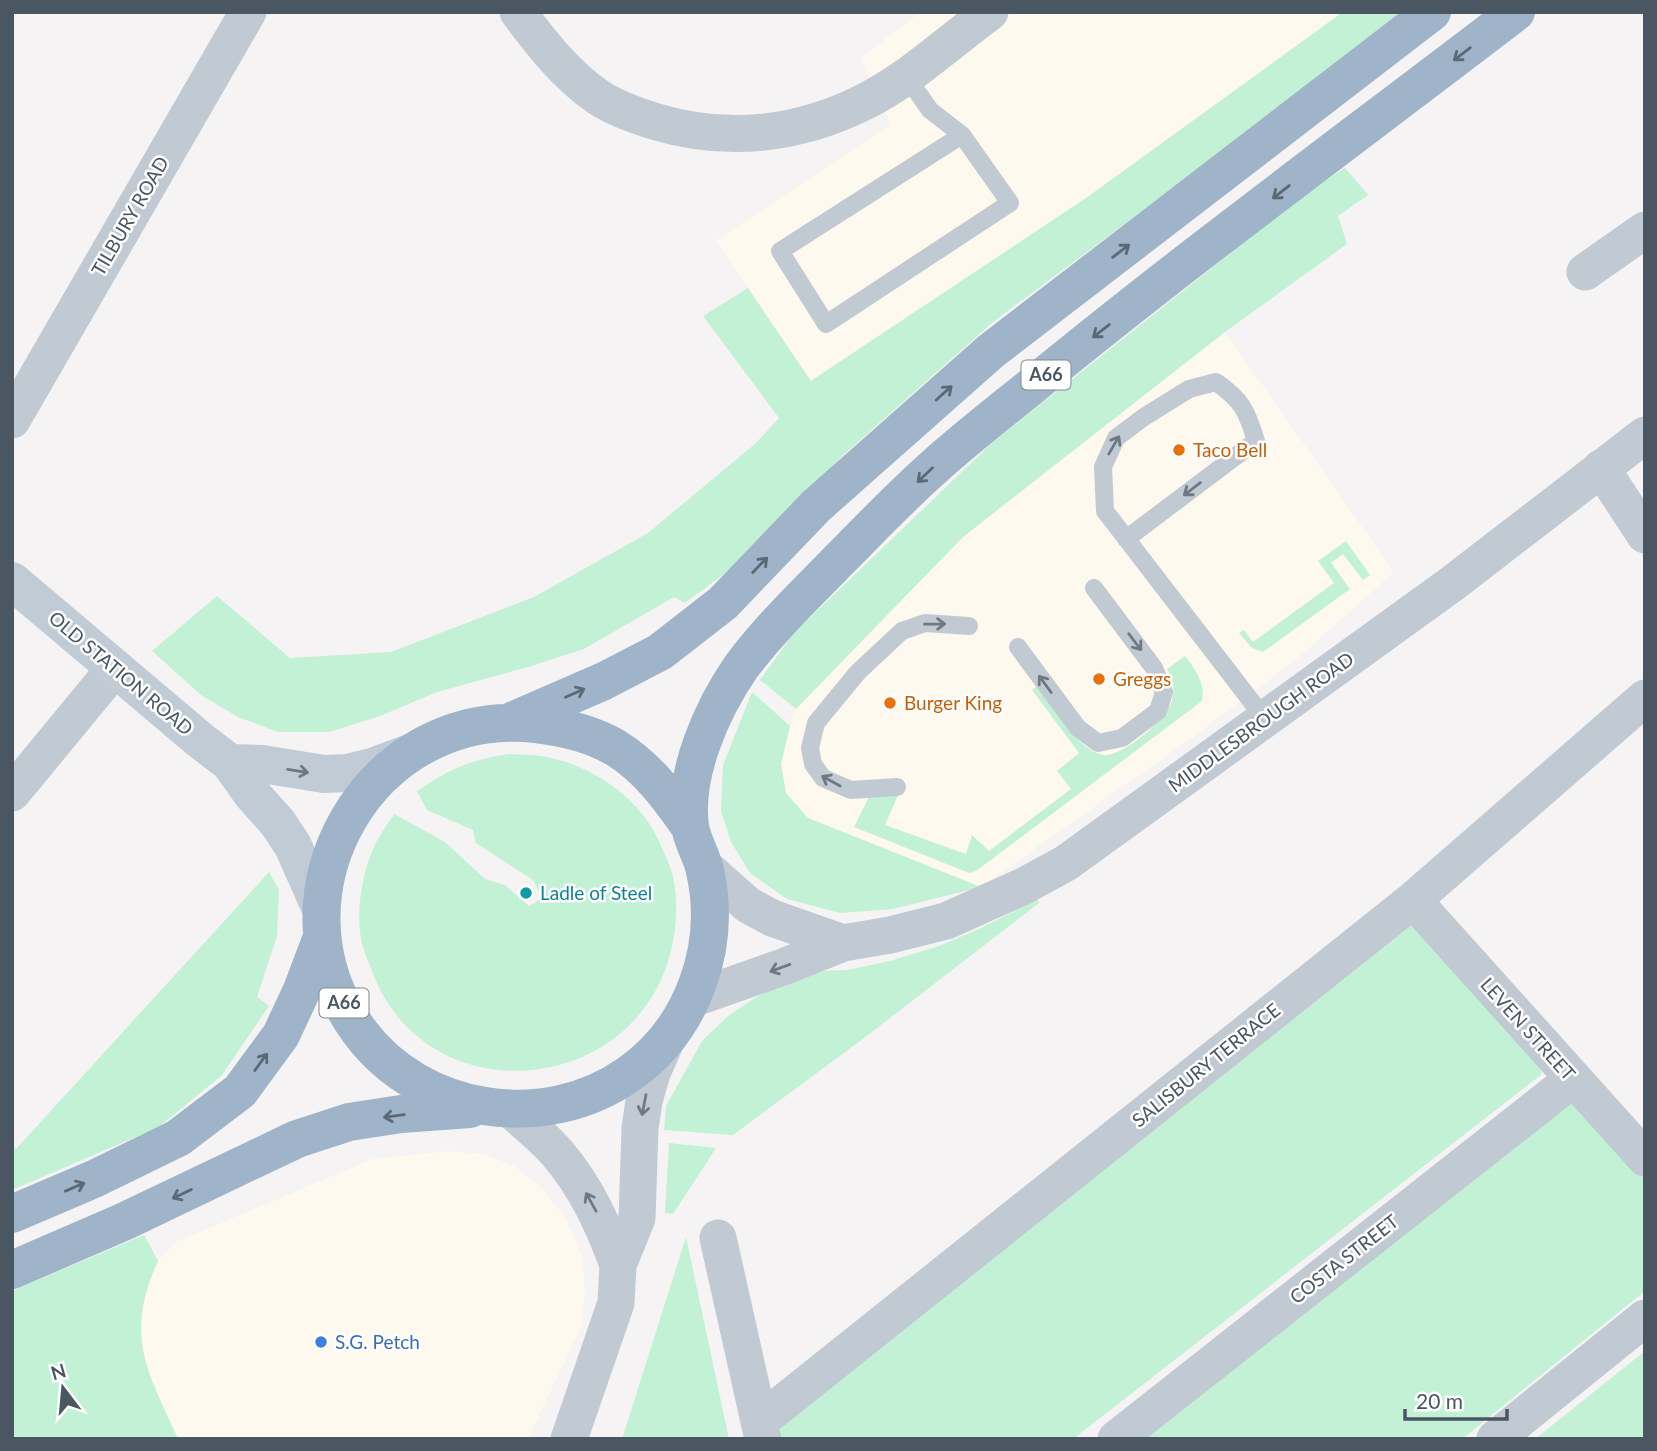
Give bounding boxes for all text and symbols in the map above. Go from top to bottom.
one-way arrow [1453,46,1471,61]
street label: TILBURY ROAD [86,152,173,279]
one-way arrow [1272,185,1291,200]
one-way arrow [1112,243,1130,258]
one-way arrow [1092,323,1111,338]
road number: A66 [1021,360,1070,390]
one-way arrow [935,385,953,401]
one-way arrow [1107,436,1121,456]
place label: Taco Bell [1193,438,1267,461]
marker: Taco Bell [1171,442,1187,458]
one-way arrow [917,467,934,484]
one-way arrow [1184,481,1202,496]
one-way arrow [751,556,768,573]
street label: OLD STATION ROAD [45,606,198,740]
one-way arrow [923,617,946,631]
one-way arrow [1127,633,1142,651]
street label: MIDDLESBROUGH ROAD [1164,647,1358,797]
place label: Greggs [1113,667,1171,690]
marker: Greggs [1091,671,1107,687]
one-way arrow [1038,675,1053,693]
one-way arrow [564,686,585,699]
place label: Burger King [904,691,1002,714]
marker: Burger King [882,695,898,711]
one-way arrow [286,765,309,778]
one-way arrow [822,773,842,787]
place label: Ladle of Steel [540,881,652,904]
marker: Ladle of Steel [518,885,534,901]
one-way arrow [769,963,791,975]
street label: LEVEN STREET [1476,972,1581,1085]
road number: A66 [320,988,368,1018]
street label: SALISBURY TERRACE [1127,998,1284,1131]
one-way arrow [254,1054,269,1072]
one-way arrow [637,1093,650,1116]
one-way arrow [383,1109,406,1122]
one-way arrow [64,1180,85,1193]
one-way arrow [172,1188,193,1201]
one-way arrow [584,1193,598,1213]
street label: COSTA STREET [1285,1209,1403,1308]
place label: S.G. Petch [335,1330,420,1353]
marker: S.G. Petch [313,1334,329,1350]
north arrow [28,1353,98,1423]
text: N [48,1358,68,1384]
scale bar [1405,1378,1506,1422]
text: 20 m [1416,1388,1463,1413]

